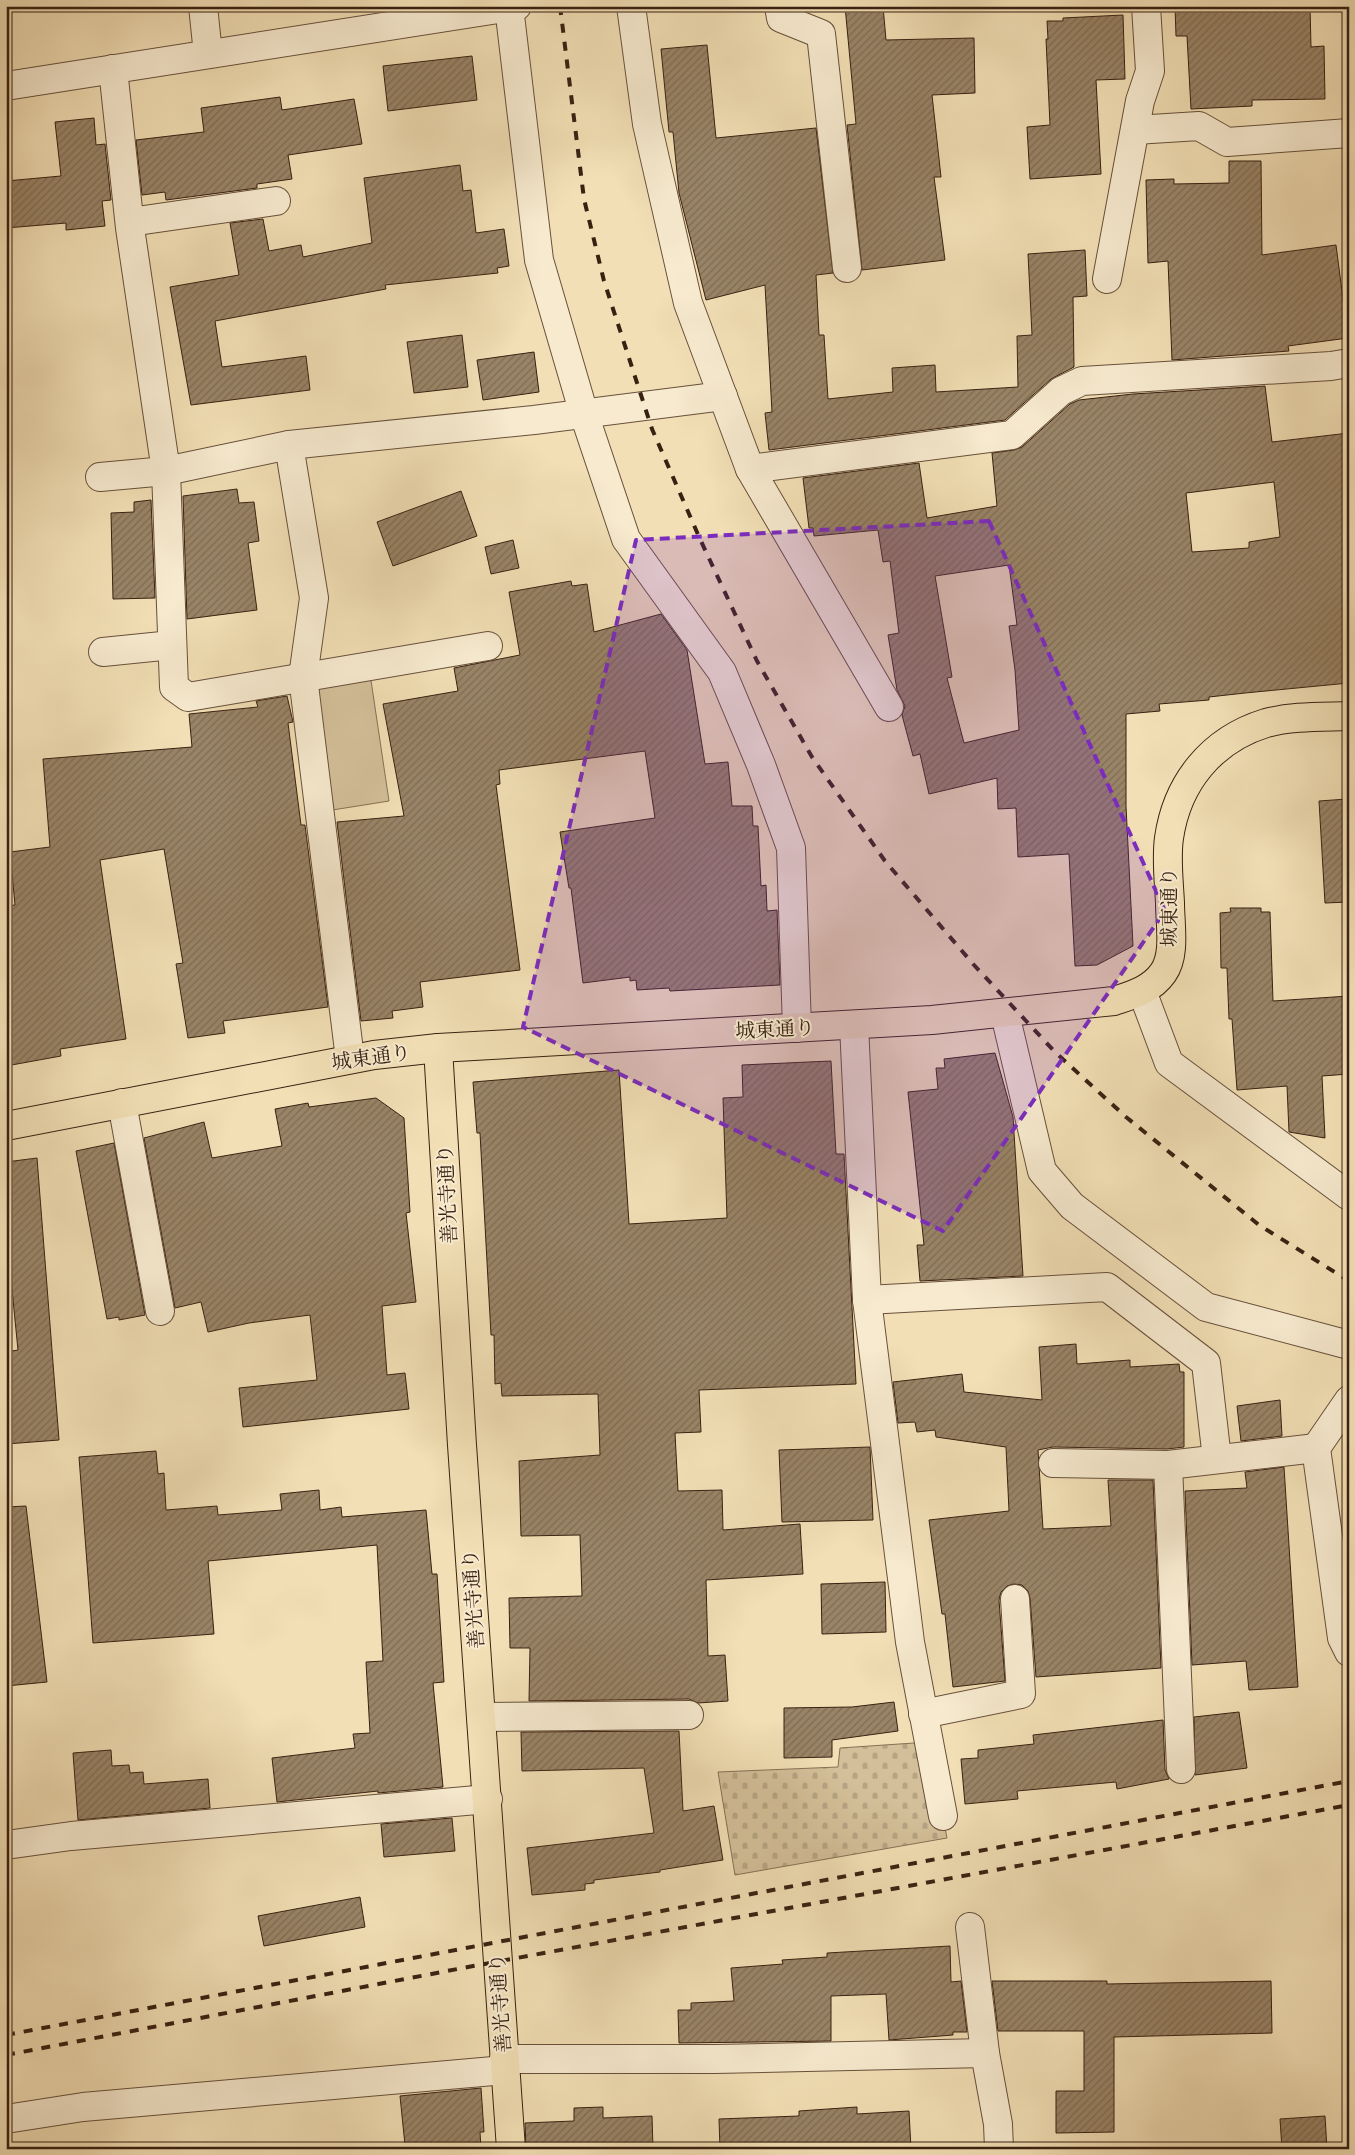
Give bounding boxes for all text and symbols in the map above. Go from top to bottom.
street label: 城東通り [1157,867,1181,947]
street label: 城東通り [734,1015,816,1043]
street label: 城東通り [330,1040,412,1074]
street label: 善光寺通り [432,1143,462,1245]
street label: 善光寺通り [458,1548,488,1650]
street label: 善光寺通り [485,1952,515,2054]

